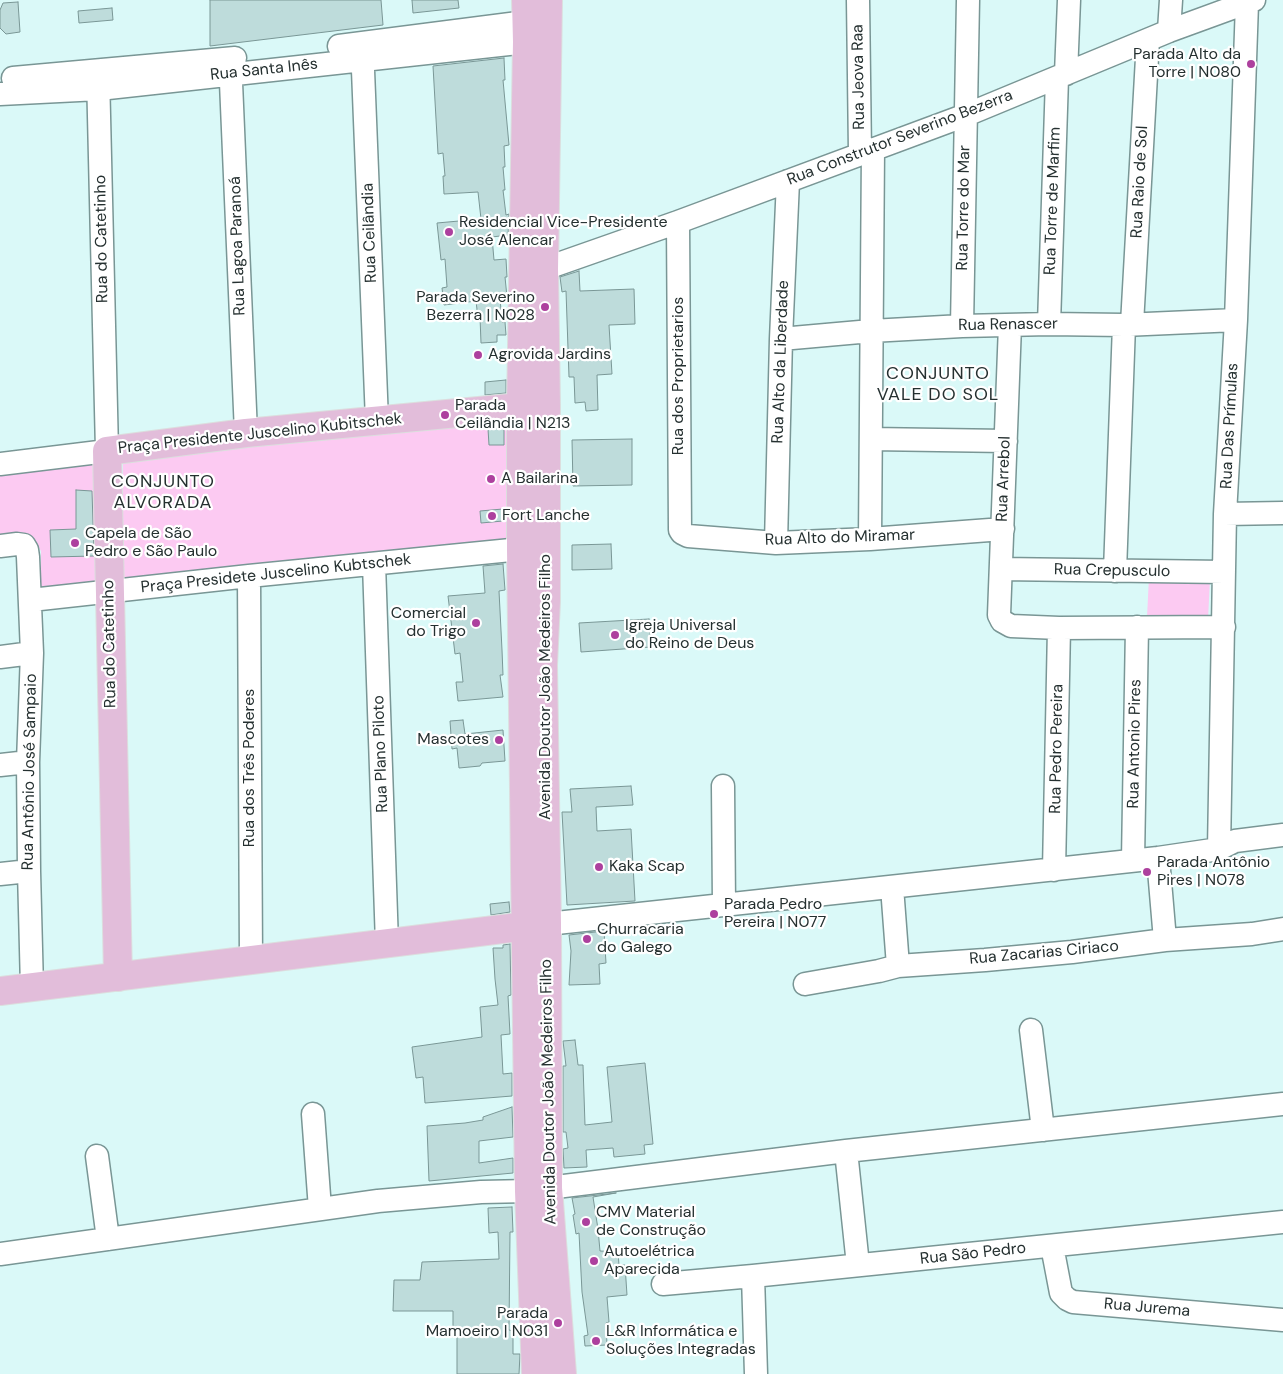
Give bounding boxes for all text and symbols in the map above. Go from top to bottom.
street label: Rua Jeova Raa [848,24,870,130]
place label: Parada Alto da Torre | N080 [1133,45,1241,83]
street label: Rua Santa Inês [209,55,319,85]
marker: Parada Alto da Torre | N080 [1245,58,1257,70]
street label: Rua Construtor Severino Bezerra [784,86,1016,190]
street label: Rua Raio de Sol [1127,125,1153,239]
street label: Rua Torre de Marfim [1041,127,1065,275]
street label: Rua Torre do Mar [953,145,975,271]
street label: Rua do Catetinho [91,175,113,303]
street label: Rua Lagoa Paranoá [226,176,250,316]
street label: Rua Ceilândia [359,183,381,283]
place label: Residencial Vice-Presidente José Alencar [459,213,668,251]
marker: Residencial Vice-Presidente José Alencar [443,226,455,238]
street label: Rua Alto da Liberdade [769,280,793,444]
place label: Parada Severino Bezerra | N028 [416,288,535,326]
street label: Rua dos Proprietarios [669,297,689,455]
marker: Parada Severino Bezerra | N028 [539,301,551,313]
street label: Rua Renascer [958,315,1058,335]
place label: Agrovida Jardins [488,345,611,365]
marker: Agrovida Jardins [472,349,484,361]
district label: CONJUNTO VALE DO SOL [875,363,1001,406]
street label: Rua Das Prímulas [1217,363,1243,489]
place label: Parada Ceilândia | N213 [455,396,570,434]
marker: Parada Ceilândia | N213 [439,409,451,421]
street label: Praça Presidente Juscelino Kubitschek [117,410,403,458]
street label: Rua Arrebol [993,436,1015,522]
place label: A Bailarina [501,469,578,489]
district label: CONJUNTO ALVORADA [110,471,216,514]
marker: A Bailarina [485,473,497,485]
place label: Fort Lanche [502,506,590,526]
marker: Fort Lanche [486,510,498,522]
place label: Capela de São Pedro e São Paulo [85,524,217,562]
street label: Rua Alto do Miramar [765,526,915,550]
marker: Capela de São Pedro e São Paulo [69,537,81,549]
street label: Praça Presidete Juscelino Kubtschek [140,550,412,598]
street label: Avenida Doutor João Medeiros Filho [536,554,556,820]
street label: Rua Crepusculo [1054,560,1170,582]
street label: Rua do Catetinho [99,580,121,708]
place label: Comercial do Trigo [391,604,466,642]
place label: Igreja Universal do Reino de Deus [625,616,754,654]
marker: Comercial do Trigo [470,617,482,629]
marker: Igreja Universal do Reino de Deus [609,629,621,641]
street label: Rua Antônio José Sampaio [19,673,41,871]
street label: Rua Antonio Pires [1124,679,1146,809]
street label: Rua Pedro Pereira [1046,684,1068,814]
street label: Rua dos Três Poderes [240,689,260,847]
street label: Rua Plano Piloto [369,695,393,813]
place label: Mascotes [417,730,489,750]
marker: Mascotes [493,734,505,746]
place label: Parada Antônio Pires | N078 [1157,853,1270,891]
place label: Kaka Scap [609,857,685,877]
marker: Kaka Scap [593,861,605,873]
marker: Parada Antônio Pires | N078 [1141,866,1153,878]
place label: Parada Pedro Pereira | N077 [724,895,826,933]
marker: Parada Pedro Pereira | N077 [708,908,720,920]
place label: Churracaria do Galego [597,920,684,958]
marker: Churracaria do Galego [581,933,593,945]
street label: Rua Zacarias Ciriaco [968,937,1120,969]
street label: Avenida Doutor João Medeiros Filho [537,959,561,1225]
place label: CMV Material de Construção [596,1203,706,1241]
marker: CMV Material de Construção [580,1216,592,1228]
street label: Rua São Pedro [919,1239,1027,1269]
place label: Autoelétrica Aparecida [604,1242,695,1280]
marker: Autoelétrica Aparecida [588,1255,600,1267]
street label: Rua Jurema [1103,1295,1191,1321]
place label: Parada Mamoeiro | N031 [426,1304,548,1342]
marker: Parada Mamoeiro | N031 [552,1317,564,1329]
place label: L&R Informática e Soluções Integradas [606,1322,756,1360]
marker: L&R Informática e Soluções Integradas [590,1335,602,1347]

